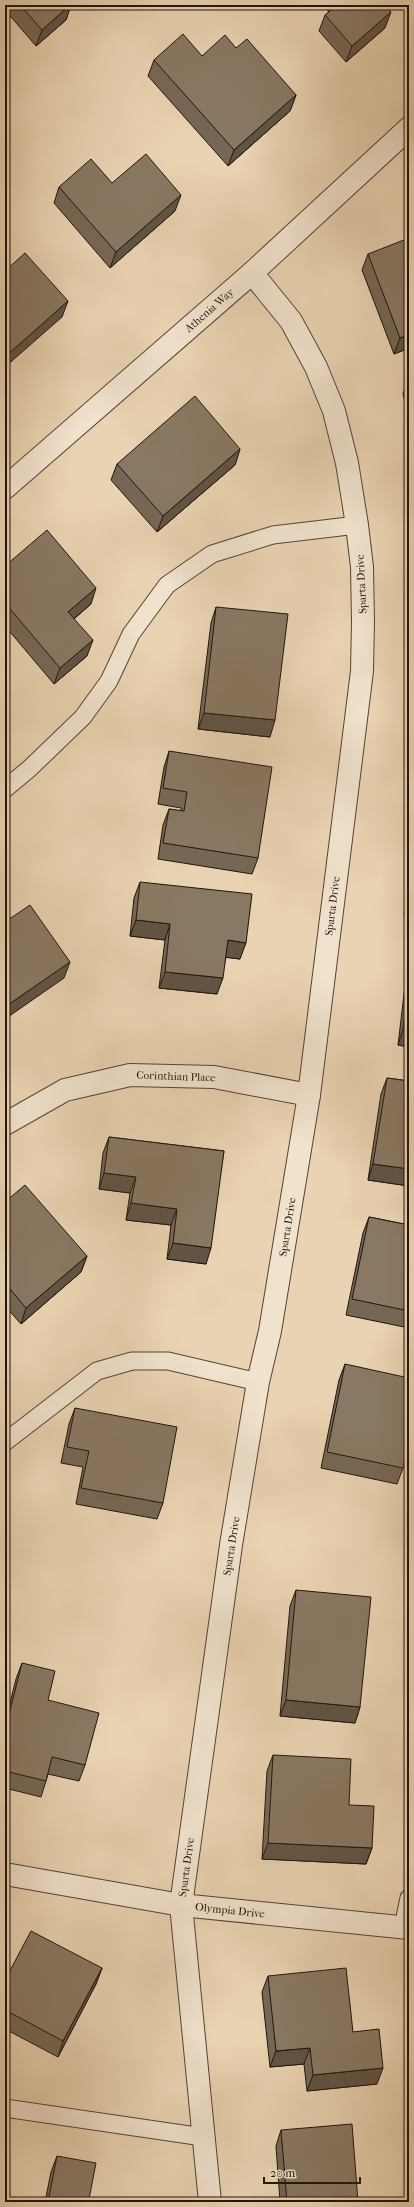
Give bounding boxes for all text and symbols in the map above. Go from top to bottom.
street label: Athenia Way [182,285,237,336]
street label: Sparta Drive [353,553,370,614]
street label: Sparta Drive [322,875,343,936]
street label: Corinthian Place [136,1069,216,1084]
street label: Sparta Drive [276,1196,299,1258]
street label: Sparta Drive [220,1515,243,1577]
street label: Sparta Drive [176,1836,197,1898]
street label: Olympia Drive [194,1900,266,1921]
scale bar [264,2159,360,2185]
text: 20 m [270,2166,295,2180]

